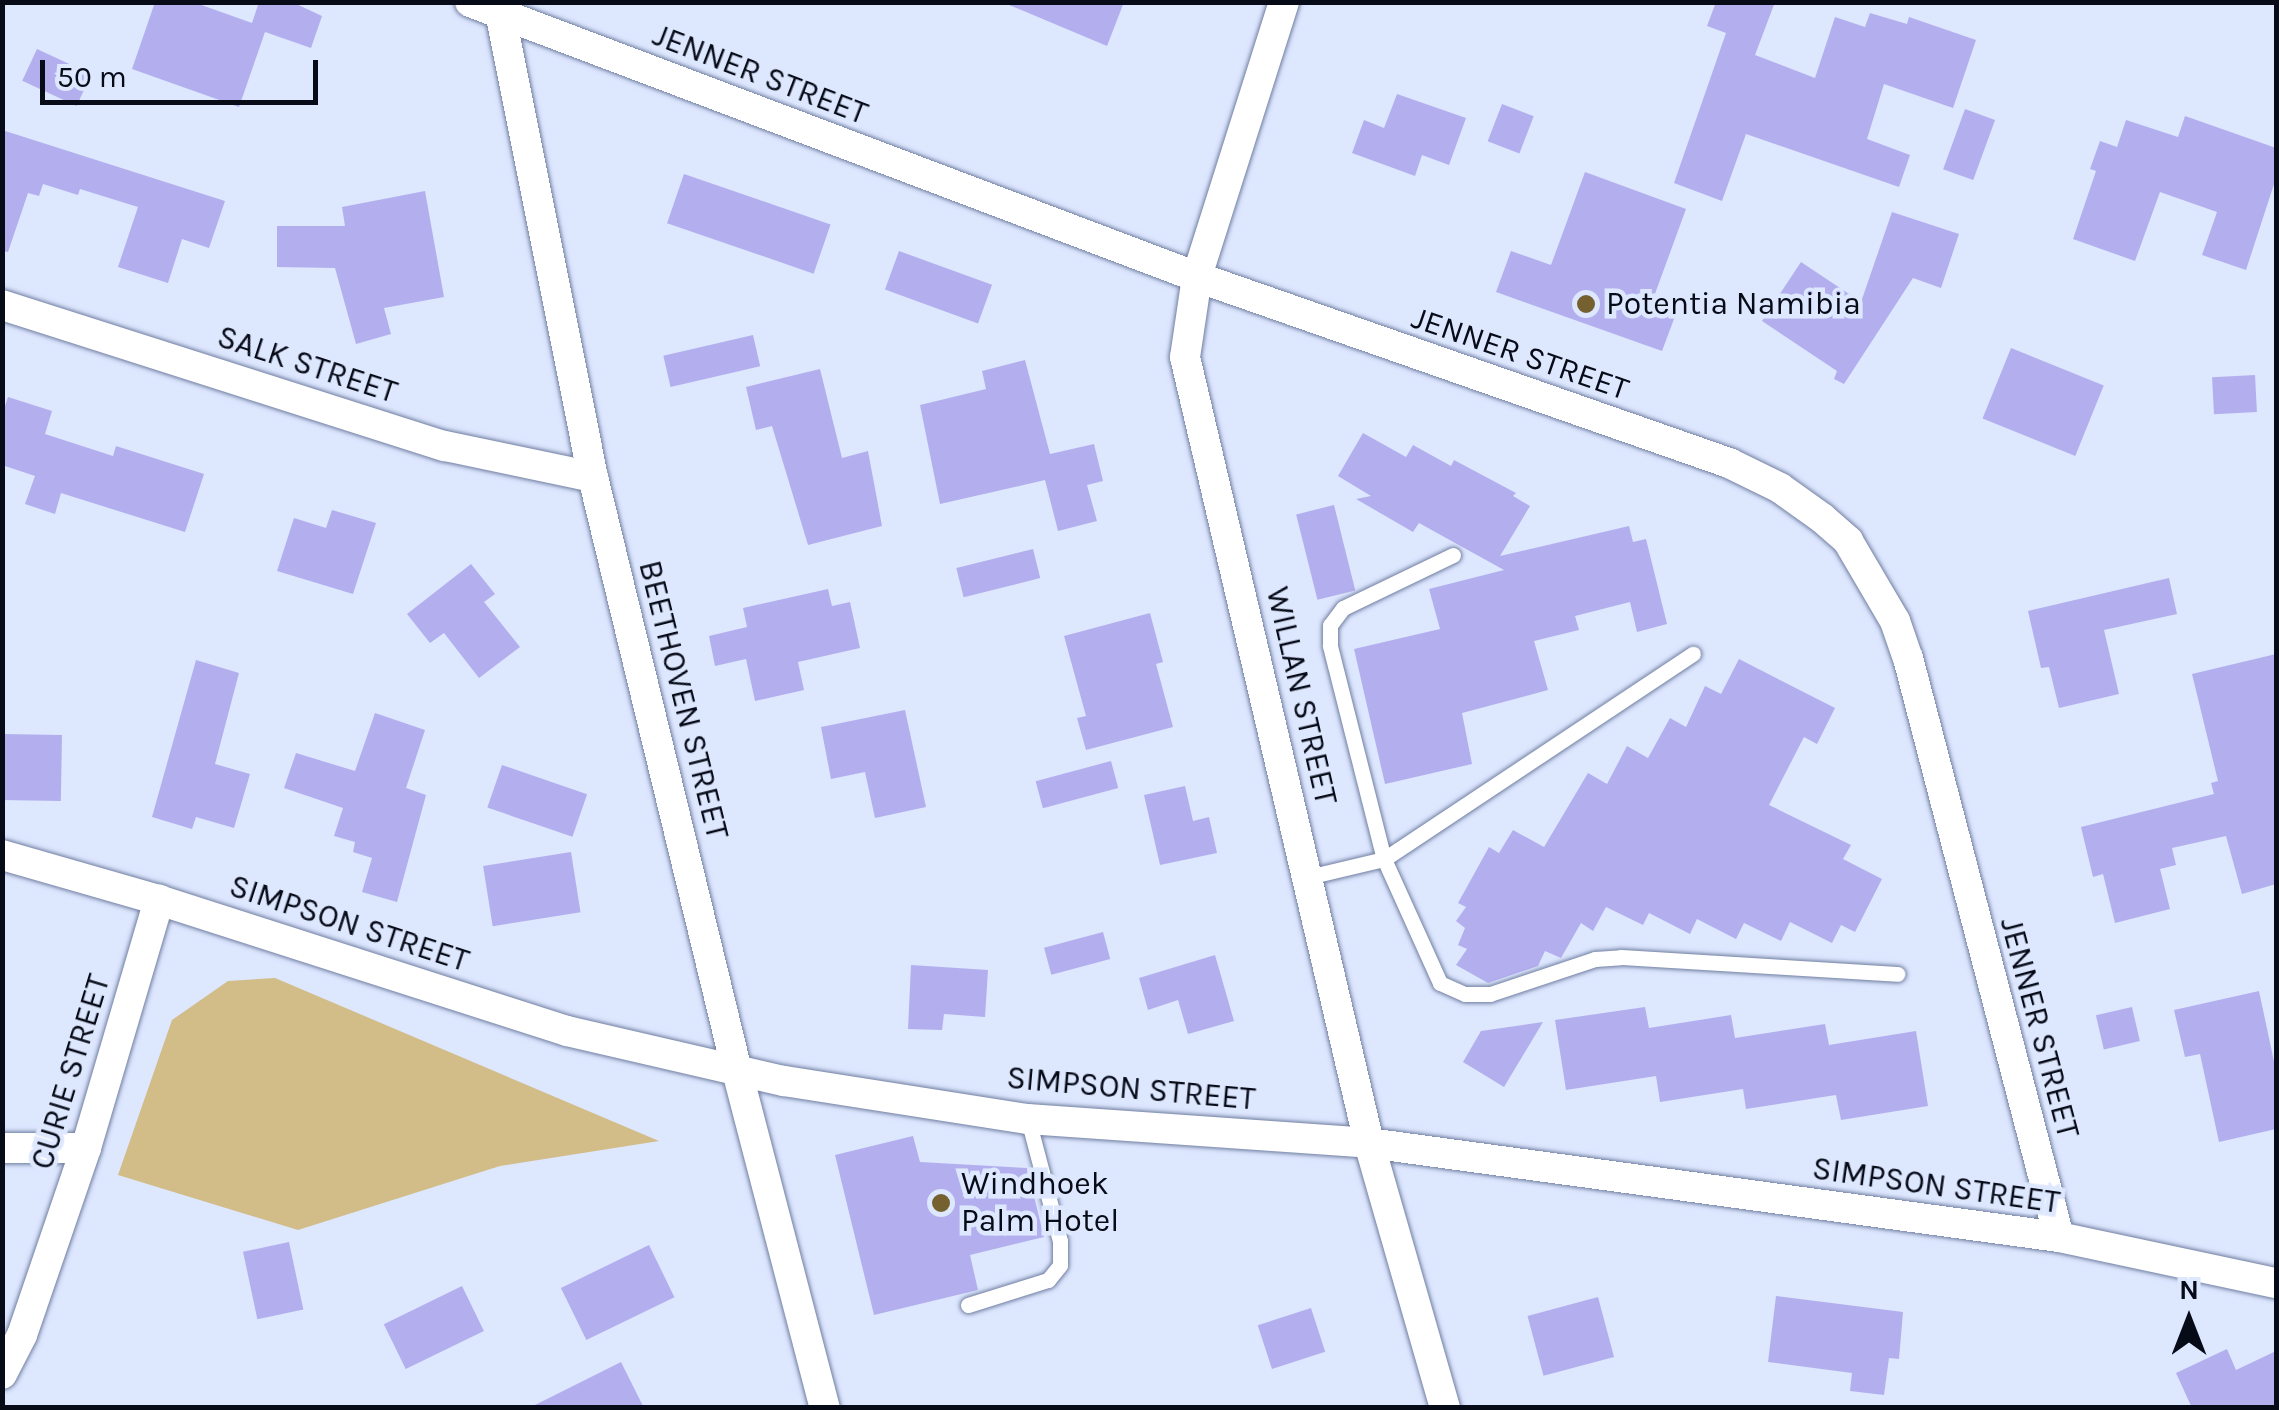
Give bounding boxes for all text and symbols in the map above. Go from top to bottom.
street label: JENNER STREET [647,16,873,134]
scale bar [45,40,322,102]
text: 50 m [57,59,127,95]
place label: Potentia Namibia [1606,285,1861,323]
marker: Potentia Namibia [1575,293,1597,315]
street label: JENNER STREET [1407,299,1633,409]
street label: SALK STREET [212,318,402,412]
street label: BEETHOVEN STREET [630,557,736,843]
street label: WILLAN STREET [1257,583,1345,809]
street label: SIMPSON STREET [224,867,474,981]
street label: JENNER STREET [1991,913,2087,1143]
street label: CURIE STREET [23,970,119,1174]
street label: SIMPSON STREET [1005,1059,1257,1119]
street label: SIMPSON STREET [1810,1150,2062,1222]
place label: Windhoek Palm Hotel [961,1166,1119,1241]
marker: Windhoek Palm Hotel [930,1192,952,1214]
north arrow [2139,1270,2239,1370]
text: N [2179,1273,2199,1306]

